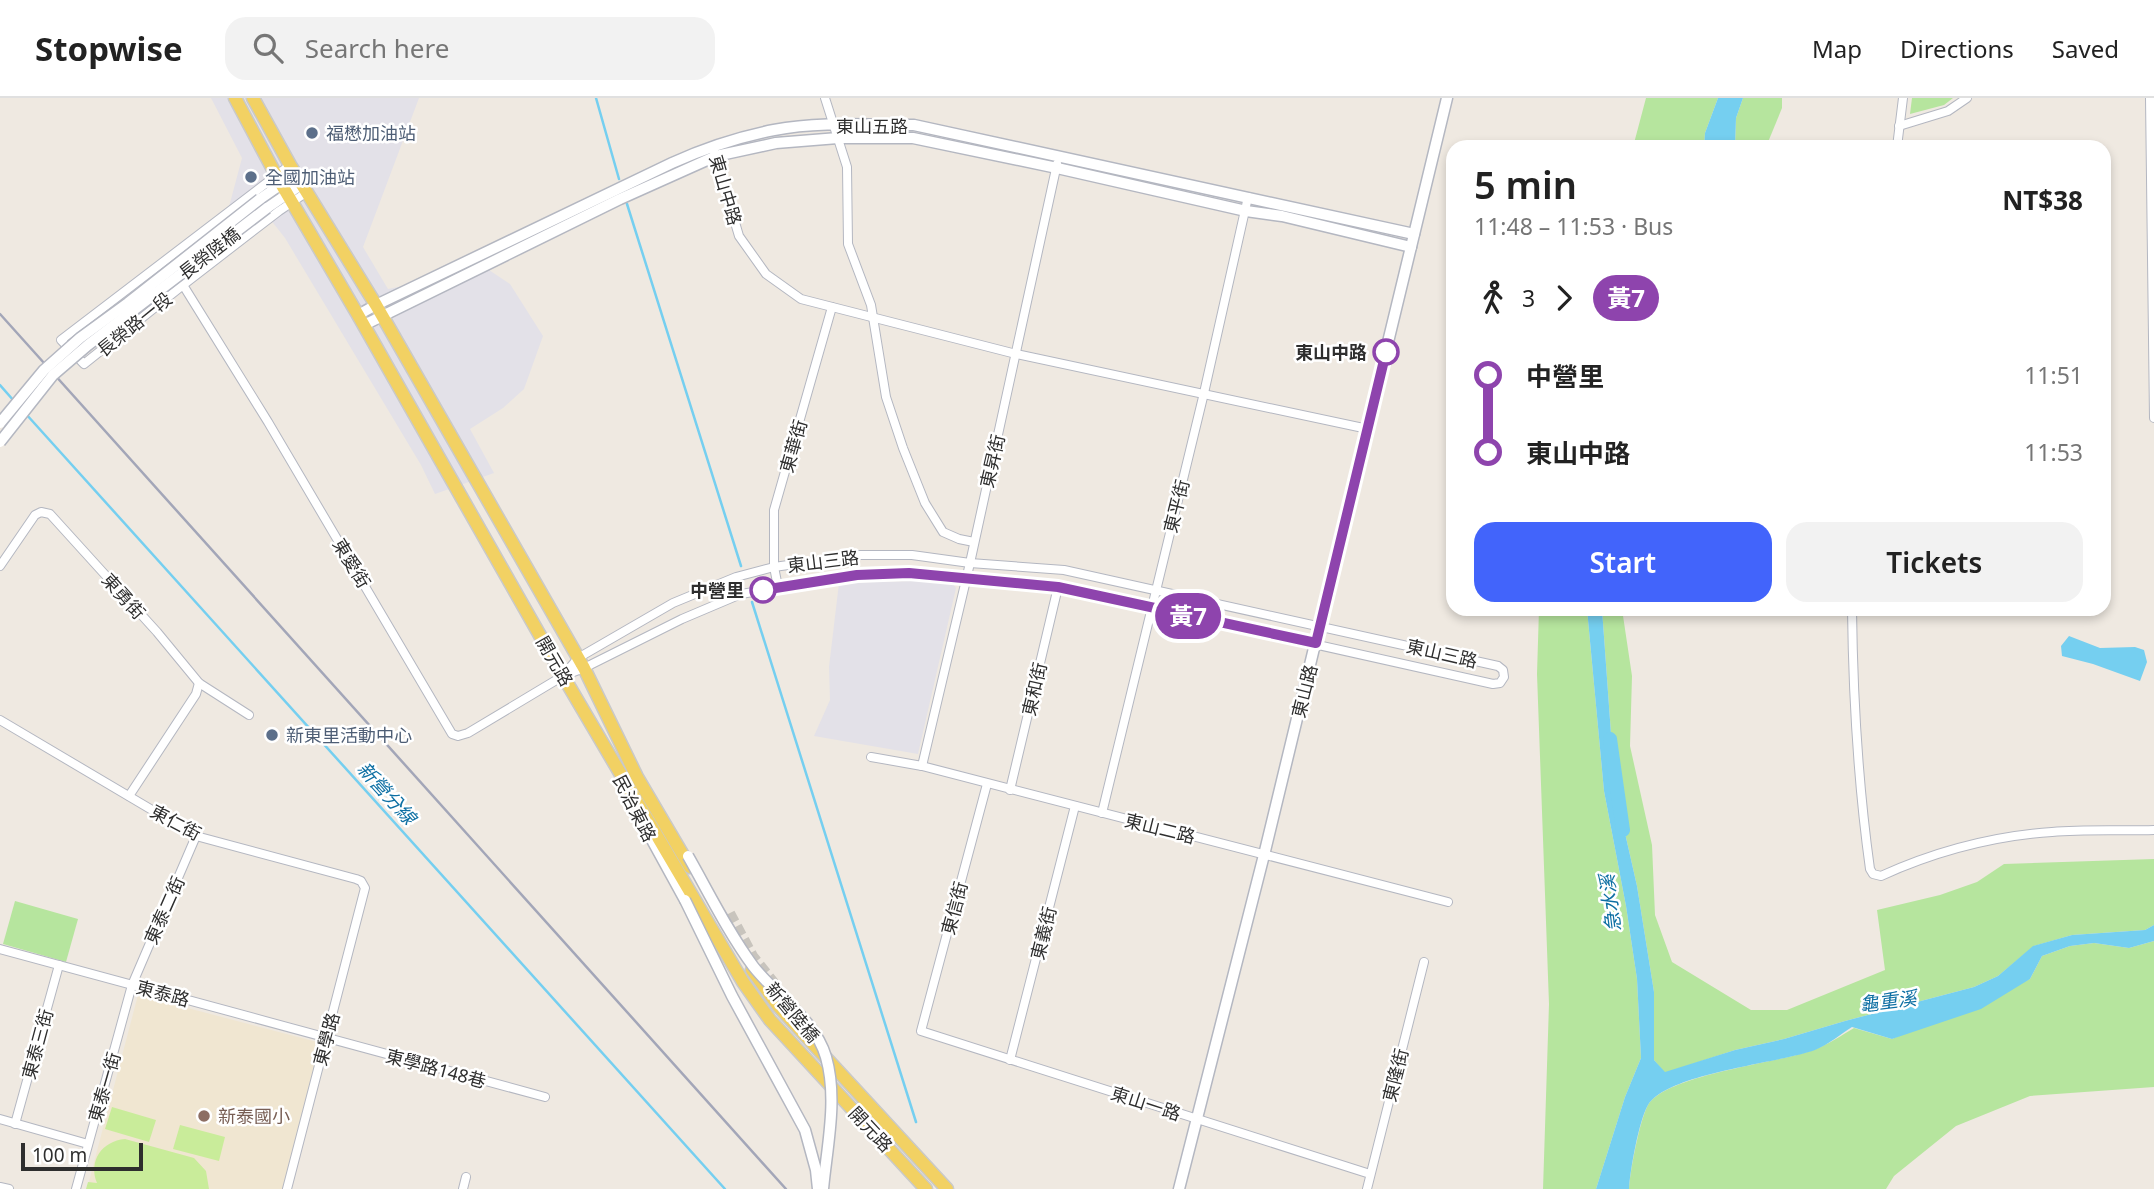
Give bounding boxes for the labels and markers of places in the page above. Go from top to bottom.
place label: 福懋加油站 [326,121,416,145]
marker: 福懋加油站 [304,125,320,141]
place label: 全國加油站 [265,165,355,189]
marker: 全國加油站 [243,169,259,185]
marker: 東山中路 [1373,339,1399,365]
place label: 東山中路 [1295,340,1367,364]
marker: 中營里 [750,577,776,603]
place label: 中營里 [690,578,744,602]
place label: 新東里活動中心 [286,723,412,747]
marker: 新東里活動中心 [264,727,280,743]
place label: 新泰國小 [218,1104,290,1128]
marker: 新泰國小 [196,1108,212,1124]

